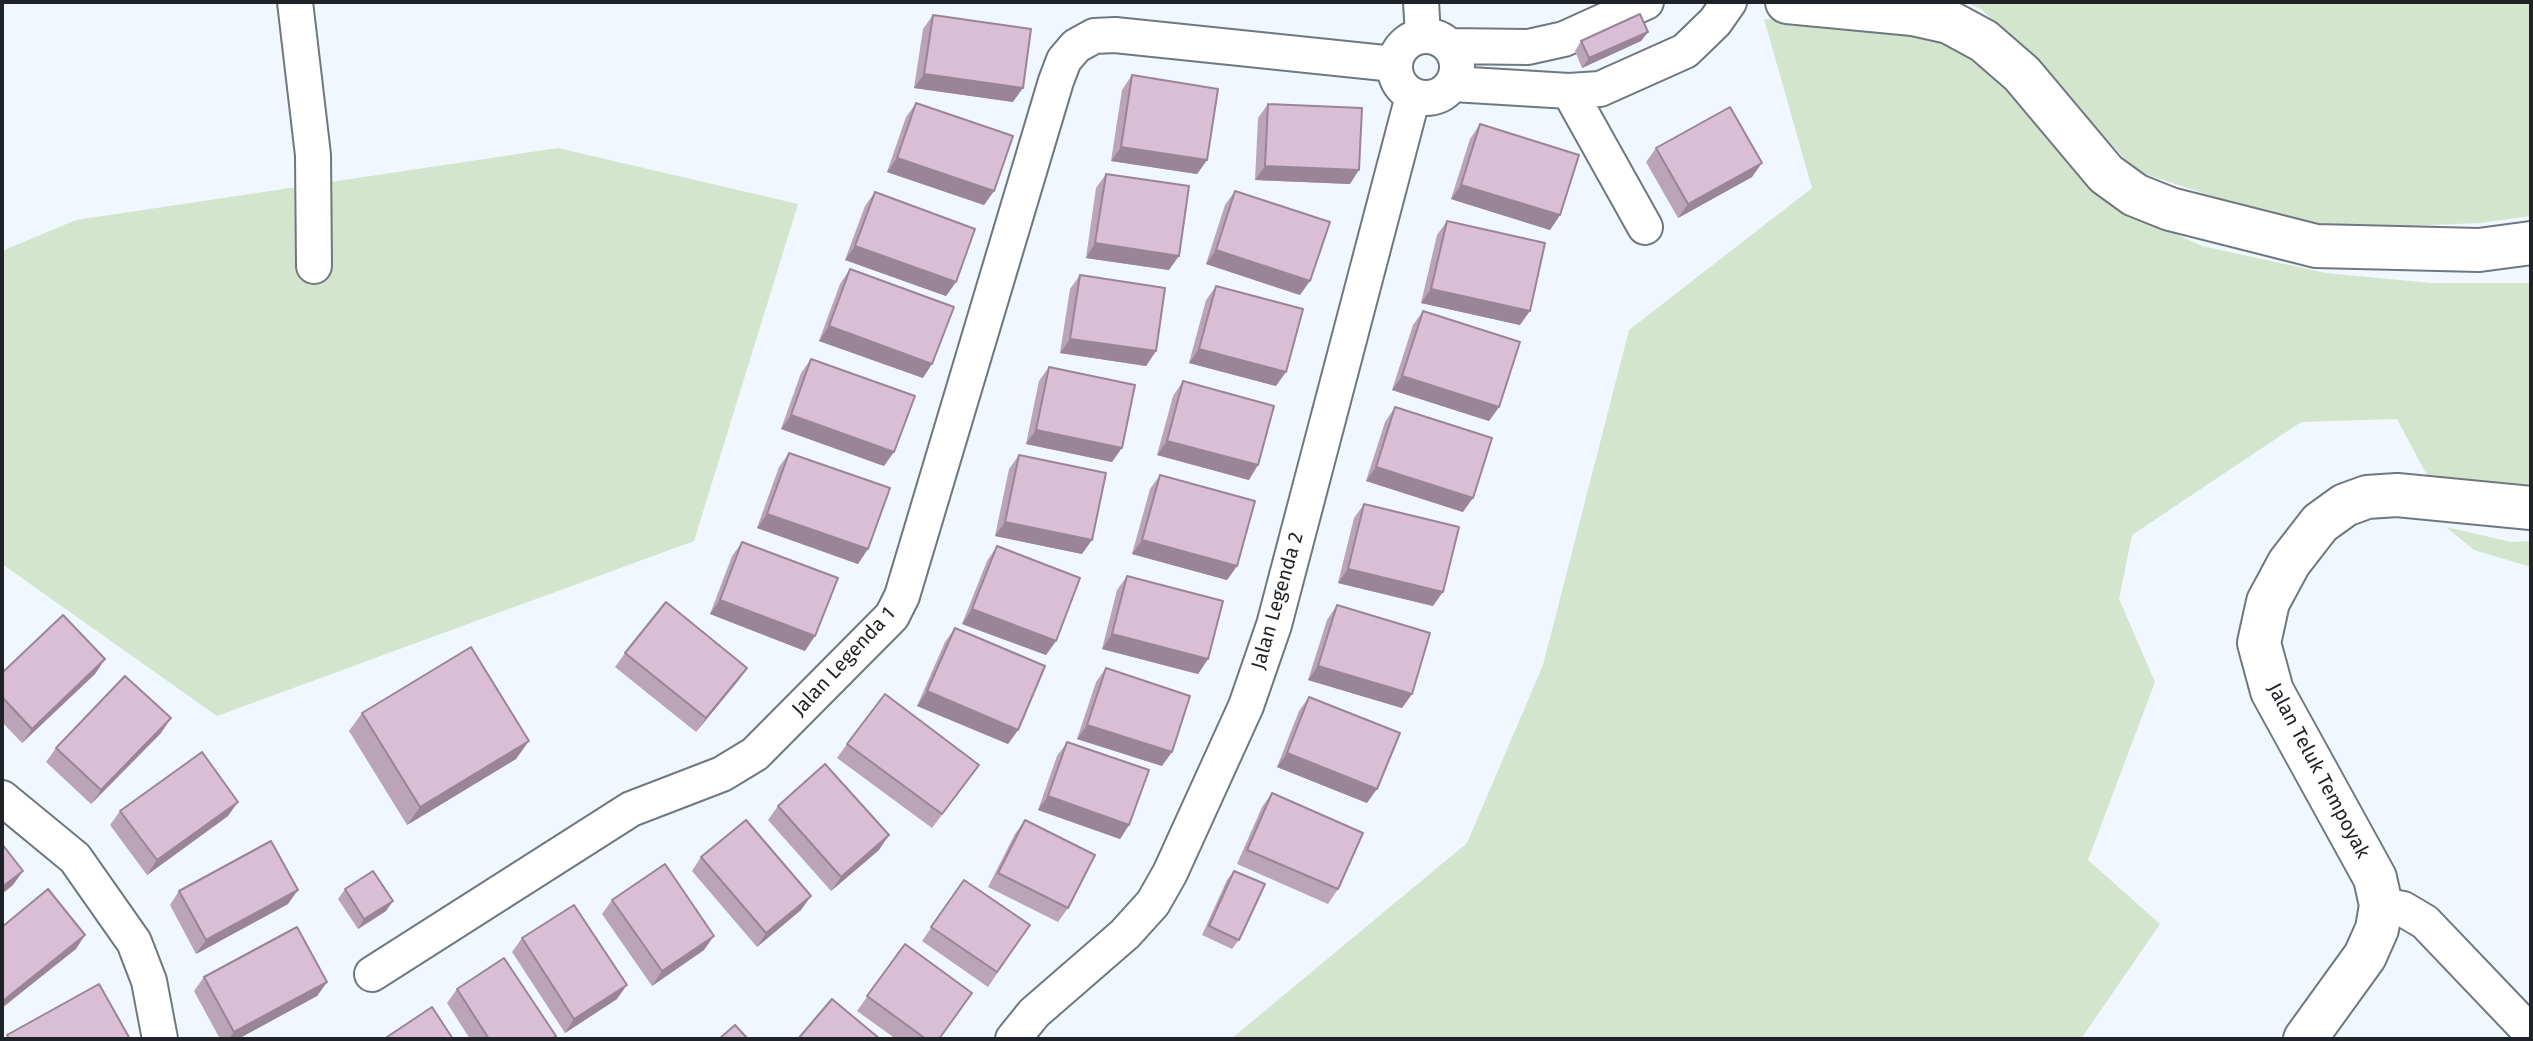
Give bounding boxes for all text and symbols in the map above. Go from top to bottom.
street label: Jalan Legenda 2 [1247,530,1309,672]
street label: Jalan Legenda 1 [787,603,901,721]
street label: Jalan Teluk Tempoyak [2262,679,2374,863]

